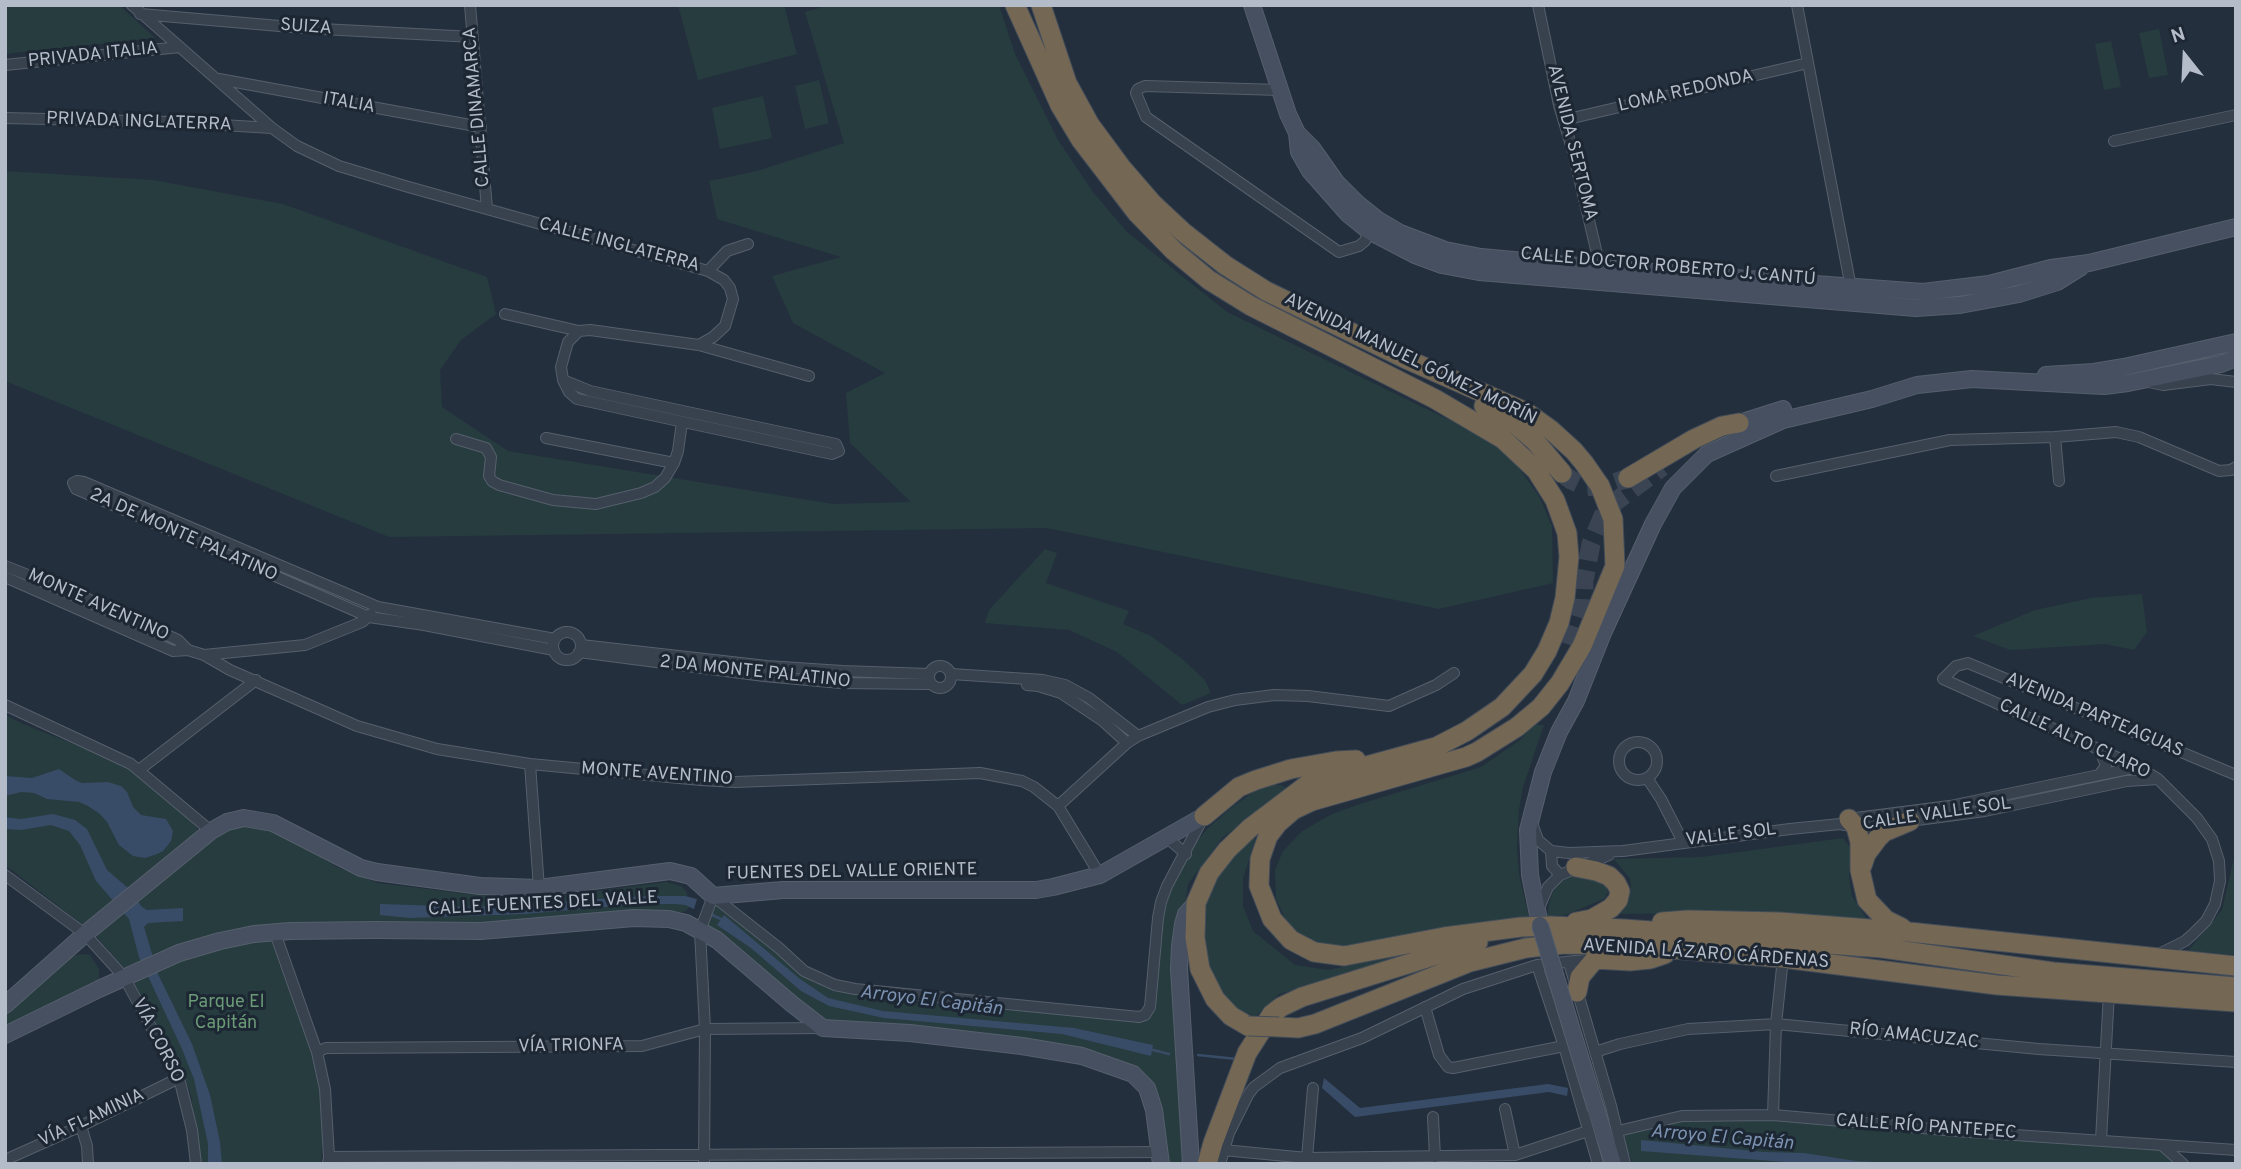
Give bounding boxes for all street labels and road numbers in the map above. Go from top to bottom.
street label: SUIZA [279,15,333,41]
street label: CALLE DINAMARCA [460,26,496,188]
street label: PRIVADA ITALIA [27,38,159,74]
street label: AVENIDA SERTOMA [1541,63,1601,223]
street label: LOMA REDONDA [1616,66,1756,118]
street label: ITALIA [321,89,377,119]
street label: PRIVADA INGLATERRA [46,109,232,137]
street label: CALLE INGLATERRA [536,214,702,278]
street label: CALLE DOCTOR ROBERTO J. CANTÚ [1519,244,1817,292]
street label: AVENIDA MANUEL GÓMEZ MORÍN [1280,289,1540,431]
street label: 2A DE MONTE PALATINO [86,485,280,587]
street label: MONTE AVENTINO [24,565,172,647]
street label: 2 DA MONTE PALATINO [658,652,852,694]
street label: AVENIDA PARTEAGUAS [2002,669,2186,763]
street label: CALLE ALTO CLARO [1995,695,2153,785]
street label: MONTE AVENTINO [580,759,734,791]
street label: CALLE VALLE SOL [1862,794,2012,836]
street label: VALLE SOL [1685,820,1777,852]
street label: FUENTES DEL VALLE ORIENTE [726,860,978,886]
street label: CALLE FUENTES DEL VALLE [427,888,659,922]
street label: AVENIDA LÁZARO CÁRDENAS [1582,936,1830,974]
street label: VÍA CORSO [126,995,188,1087]
street label: RÍO AMACUZAC [1848,1019,1980,1055]
street label: VÍA TRIONFA [518,1035,624,1059]
street label: VÍA FLAMINIA [36,1085,148,1153]
street label: CALLE RÍO PANTEPEC [1835,1111,2017,1145]

